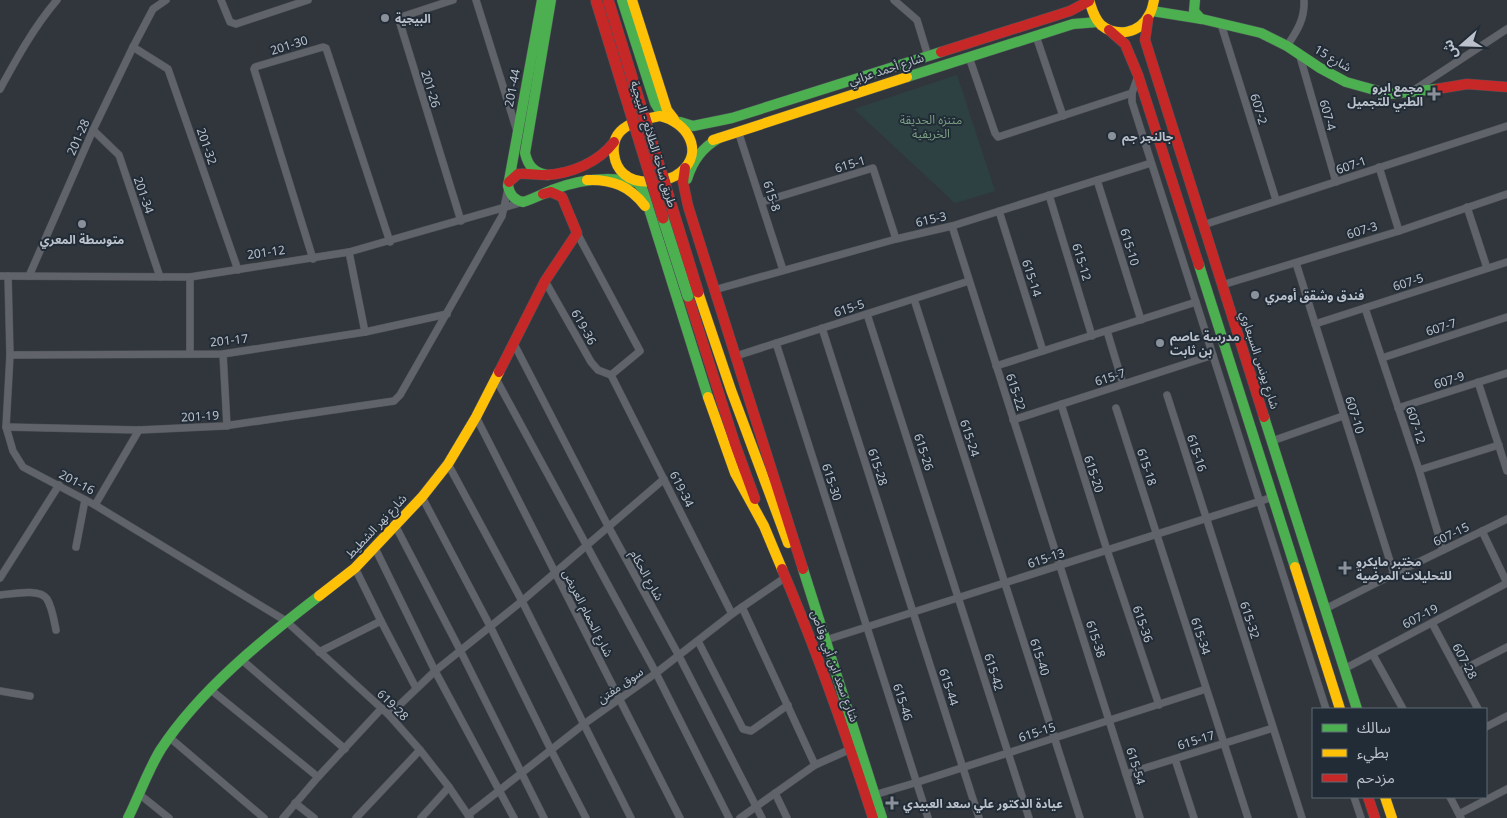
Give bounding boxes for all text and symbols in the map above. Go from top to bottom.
place label: البيجية [395,10,431,27]
marker: البيجية [379,12,391,24]
north arrow [1437,20,1487,70]
street label: 201-30 [268,31,310,59]
text: ش [1437,37,1462,62]
street label: شارع 15 [1311,41,1355,76]
street label: شارع أحمد عرابي [846,49,926,91]
street label: 201-26 [417,68,445,110]
street label: 201-44 [500,68,524,108]
street label: طريق ساحة الطلائع - البيجية [626,79,681,210]
place label: مجمع ابرو الطبي للتجميل [1347,79,1423,111]
marker: مجمع ابرو الطبي للتجميل [1427,87,1441,101]
street label: 607-2 [1246,92,1272,127]
street label: 607-4 [1316,98,1341,133]
park label: متنزه الحديقة الخريفية [900,111,962,142]
street label: 201-28 [62,116,94,158]
street label: 201-32 [193,125,221,167]
place label: جالنجر جم [1122,128,1174,146]
marker: جالنجر جم [1106,130,1118,142]
street label: 615-1 [833,152,867,176]
street label: 607-1 [1333,152,1369,178]
street label: 201-34 [130,174,158,216]
street label: 615-8 [759,178,785,214]
street label: 615-3 [914,207,948,231]
street label: 607-3 [1345,217,1380,243]
marker: متوسطة المعري [76,218,88,230]
street label: 615-10 [1116,226,1144,268]
place label: متوسطة المعري [40,231,124,249]
street label: 201-12 [246,241,286,263]
street label: 615-12 [1068,241,1096,283]
street label: 615-14 [1018,257,1046,299]
street label: 607-5 [1390,269,1426,295]
place label: فندق وشقق أومري [1265,287,1364,305]
marker: فندق وشقق أومري [1249,289,1261,301]
street label: 615-5 [831,295,867,321]
street label: 619-36 [567,306,601,348]
street label: شارع يونس السبعاوي [1234,309,1284,412]
street label: 607-7 [1423,314,1459,340]
place label: مدرسة عاصم بن ثابت [1170,328,1240,359]
street label: 201-17 [209,330,249,350]
marker: مدرسة عاصم بن ثابت [1154,337,1166,349]
street label: 615-7 [1092,364,1128,390]
street label: 607-9 [1431,367,1467,393]
street label: 615-22 [1002,371,1030,413]
street label: 607-10 [1341,394,1369,436]
street label: 607-12 [1402,404,1430,446]
street label: 201-19 [180,407,220,425]
street label: 615-24 [956,417,984,459]
street label: 615-26 [910,431,938,473]
street label: 615-16 [1183,432,1211,474]
street label: 615-28 [864,446,892,488]
street label: 615-18 [1133,446,1161,488]
street label: 615-20 [1080,453,1108,495]
street label: 615-30 [818,461,846,503]
street label: 201-16 [56,466,98,499]
street label: 619-34 [666,468,698,510]
street label: شارع نهر الشطيط [342,490,411,563]
street label: 607-15 [1430,518,1472,550]
street label: 615-13 [1025,544,1067,572]
street label: شارع الحكام [625,547,668,604]
place label: مختبر مايكرو للتحليلات المرضية [1356,553,1452,584]
marker: مختبر مايكرو للتحليلات المرضية [1338,561,1352,575]
street label: شارع الحمام العريض [558,566,617,660]
street label: 615-32 [1236,599,1264,641]
street label: 607-19 [1399,599,1441,632]
street label: 615-36 [1129,603,1157,645]
street label: شارع سعد ابن أبي وقاص [805,608,863,725]
street label: 615-34 [1187,615,1215,657]
street label: 615-38 [1082,618,1110,660]
street label: 615-40 [1026,636,1054,678]
street label: 607-28 [1449,640,1482,682]
street label: 615-42 [980,651,1008,693]
street label: سوق مفتن [593,663,647,707]
street label: 615-44 [935,666,963,708]
street label: 615-46 [889,681,917,723]
street label: 619-28 [373,685,413,725]
legend [1312,708,1487,798]
text: سالك [1357,717,1391,737]
street label: 615-15 [1016,718,1058,746]
street label: 615-17 [1175,726,1217,754]
text: بطيء [1357,742,1389,764]
street label: 615-54 [1122,745,1150,787]
text: مزدحم [1357,767,1395,789]
place label: عيادة الدكتور علي سعد العبيدي [903,795,1063,813]
marker: عيادة الدكتور علي سعد العبيدي [885,796,899,810]

